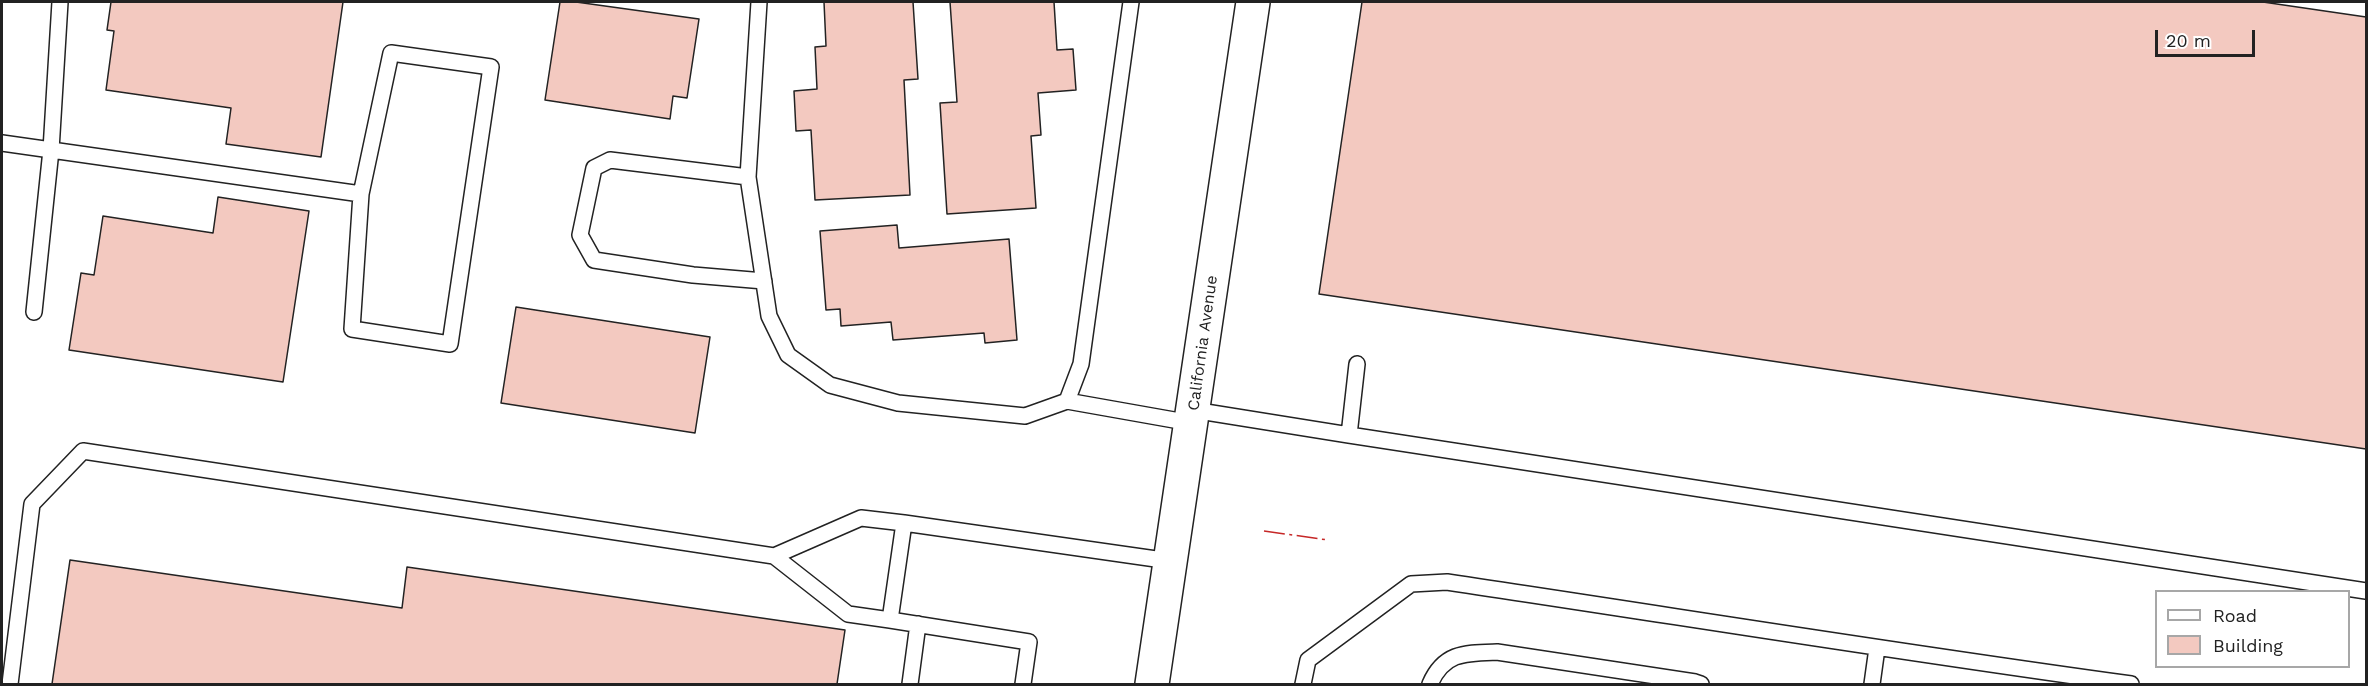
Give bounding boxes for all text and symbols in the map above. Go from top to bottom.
scale bar [2158,18,2258,56]
text: 20 m [2166,30,2211,51]
street label: California Avenue [1184,274,1222,412]
legend [2155,590,2350,668]
text: Road [2213,605,2257,626]
text: Building [2213,635,2283,656]

